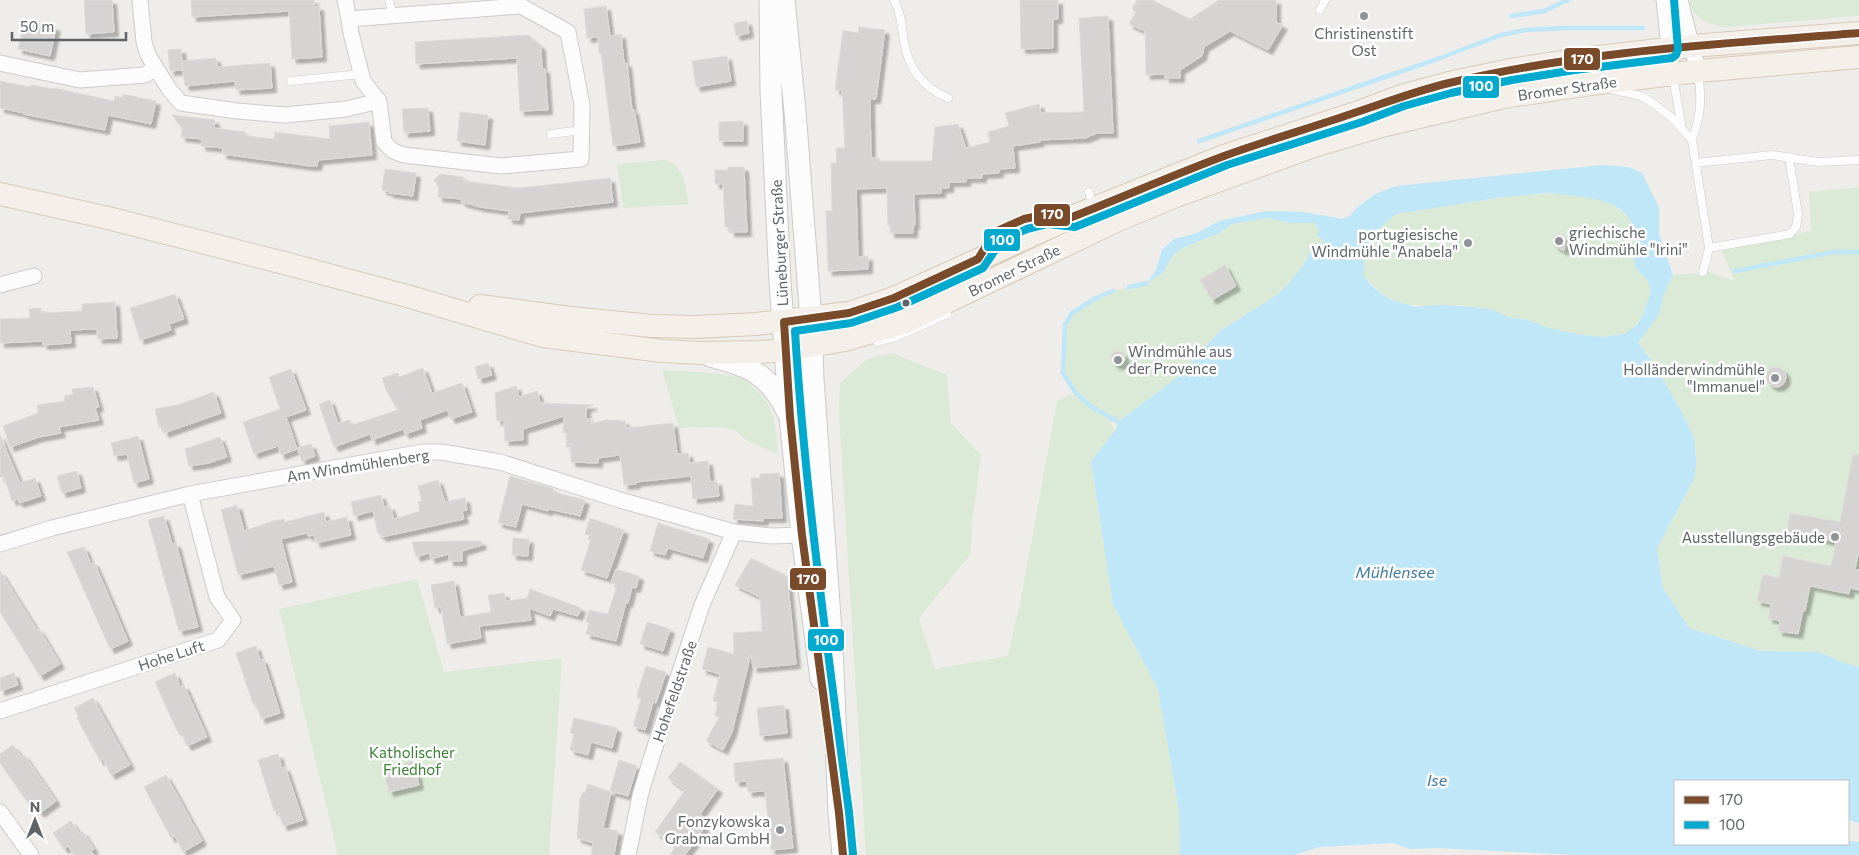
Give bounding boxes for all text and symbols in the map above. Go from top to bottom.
scale bar [12,10,126,42]
marker: Christinenstift Ost [1358,10,1370,22]
text: 50 m [20,17,54,35]
place label: Christinenstift Ost [1314,24,1414,59]
line badge: 170 [1563,47,1601,71]
text: 170 [1570,50,1594,67]
street label: Bromer Straße [1516,72,1618,104]
line badge: 100 [1462,75,1500,99]
text: 100 [1469,77,1493,94]
street label: Lüneburger Straße [767,179,791,307]
line badge: 170 [1033,203,1071,227]
text: 170 [1040,205,1064,222]
place label: griechische Windmühle "Irini" [1569,223,1688,258]
place label: portugiesische Windmühle "Anabela" [1311,225,1458,260]
line badge: 100 [983,228,1021,252]
text: 100 [990,231,1014,248]
marker: griechische Windmühle "Irini" [1553,235,1565,247]
marker: portugiesische Windmühle "Anabela" [1462,237,1474,249]
street label: Bromer Straße [965,240,1063,300]
unlabelled marker [901,298,911,308]
place label: Windmühle aus der Provence [1128,342,1232,377]
marker: Windmühle aus der Provence [1112,354,1124,366]
place label: Holländerwindmühle "Immanuel" [1623,360,1765,395]
marker: Holländerwindmühle "Immanuel" [1769,372,1781,384]
street label: Am Windmühlenberg [285,445,431,485]
place label: Ausstellungsgebäude [1682,528,1825,546]
marker: Ausstellungsgebäude [1829,531,1841,543]
water label: Mühlensee [1355,562,1435,581]
line badge: 170 [789,567,827,591]
text: 170 [796,570,820,587]
line badge: 100 [807,628,845,652]
text: 100 [814,631,838,648]
street label: Hohe Luft [136,636,206,674]
street label: Hohefeldstraße [648,638,700,744]
park label: Katholischer Friedhof [369,743,455,778]
water label: Ise [1427,770,1448,789]
legend [1674,780,1849,845]
text: 170 [1719,790,1743,808]
north arrow [10,795,60,845]
text: N [30,798,40,815]
place label: Fonzykowska Grabmal GmbH [665,812,770,847]
text: 100 [1719,815,1745,833]
marker: Fonzykowska Grabmal GmbH [774,824,786,836]

